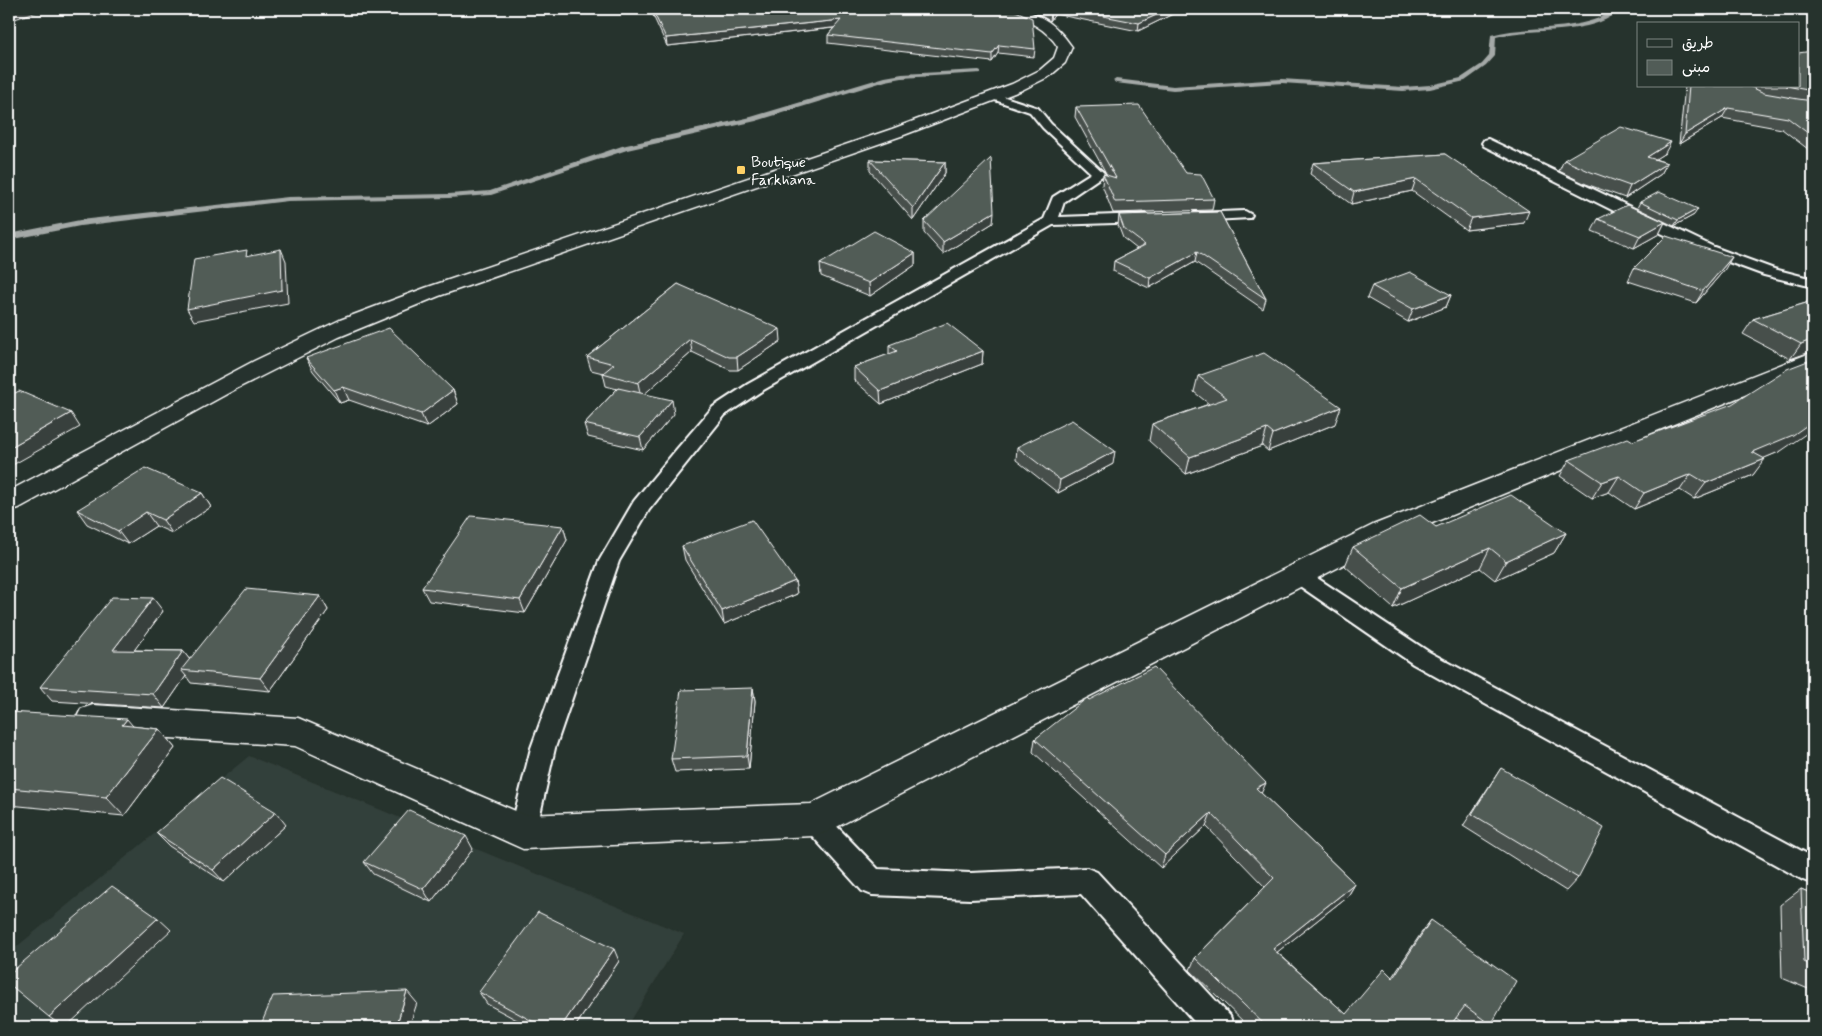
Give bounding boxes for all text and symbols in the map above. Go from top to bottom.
legend [1637,22,1800,88]
text: طريق [1682,34,1714,54]
text: مبنى [1682,58,1710,78]
place label: Boutique Farkhana [751,152,816,191]
marker: Boutique Farkhana [735,164,747,176]

